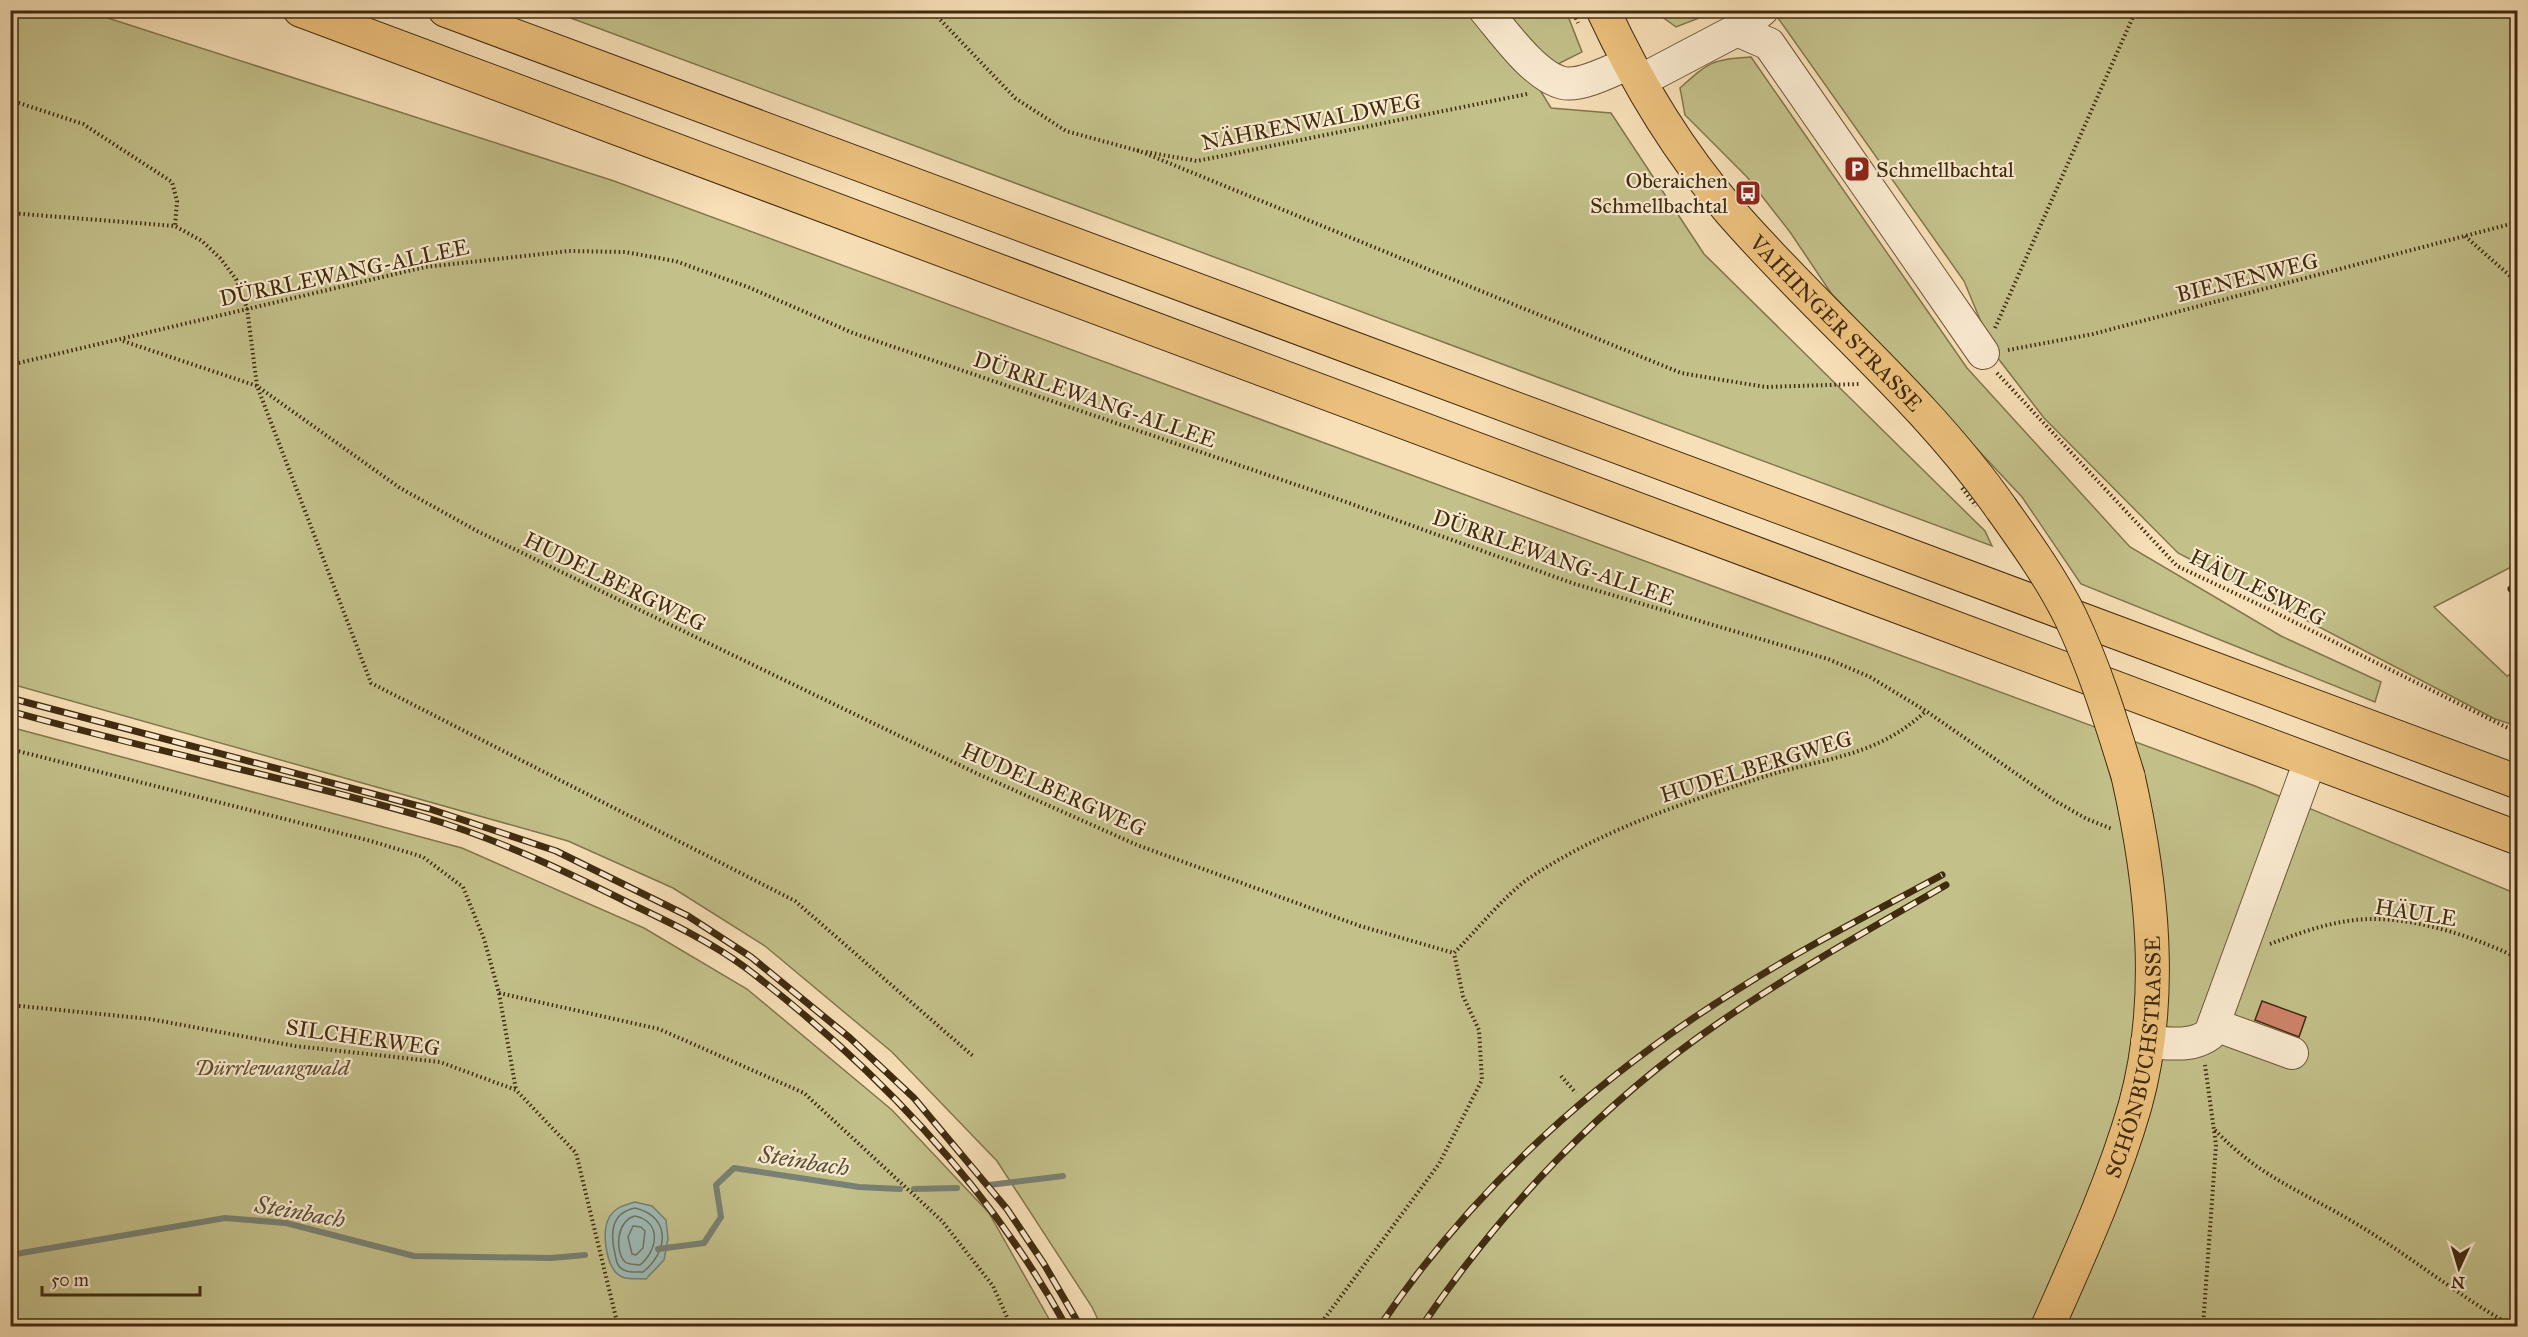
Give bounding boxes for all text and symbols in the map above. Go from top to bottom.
street label: NÄHRENWALDWEG [1199,87,1423,156]
parking icon: Schmellbachtal [1842,154,1872,184]
place label: Schmellbachtal [1876,156,2014,183]
place label: Oberaichen Schmellbachtal [1590,167,1728,219]
bus stop icon: Oberaichen Schmellbachtal [1733,178,1763,208]
street label: VAIHINGER STRASSE [1743,229,1928,417]
street label: DÜRRLEWANG-ALLEE [217,233,472,312]
street label: BIENENWEG [2173,247,2321,308]
street label: DÜRRLEWANG-ALLEE [970,345,1220,454]
street label: DÜRRLEWANG-ALLEE [1429,503,1679,612]
street label: HUDELBERGWEG [519,526,710,637]
street label: HÄULESWEG [2185,543,2330,632]
street label: HUDELBERGWEG [1657,724,1855,809]
street label: HUDELBERGWEG [957,737,1150,842]
street label: HÄULE [2373,893,2459,932]
street label: SCHÖNBUCHSTRASSE [2099,935,2166,1182]
street label: SILCHERWEG [284,1013,442,1062]
park label: Dürrlewangwald [195,1054,351,1081]
water label: Steinbach [756,1139,852,1183]
water label: Steinbach [252,1189,348,1235]
north arrow [2429,1238,2489,1298]
scale bar [42,1259,200,1297]
text: 50 m [51,1269,89,1291]
text: N [2450,1272,2465,1292]

